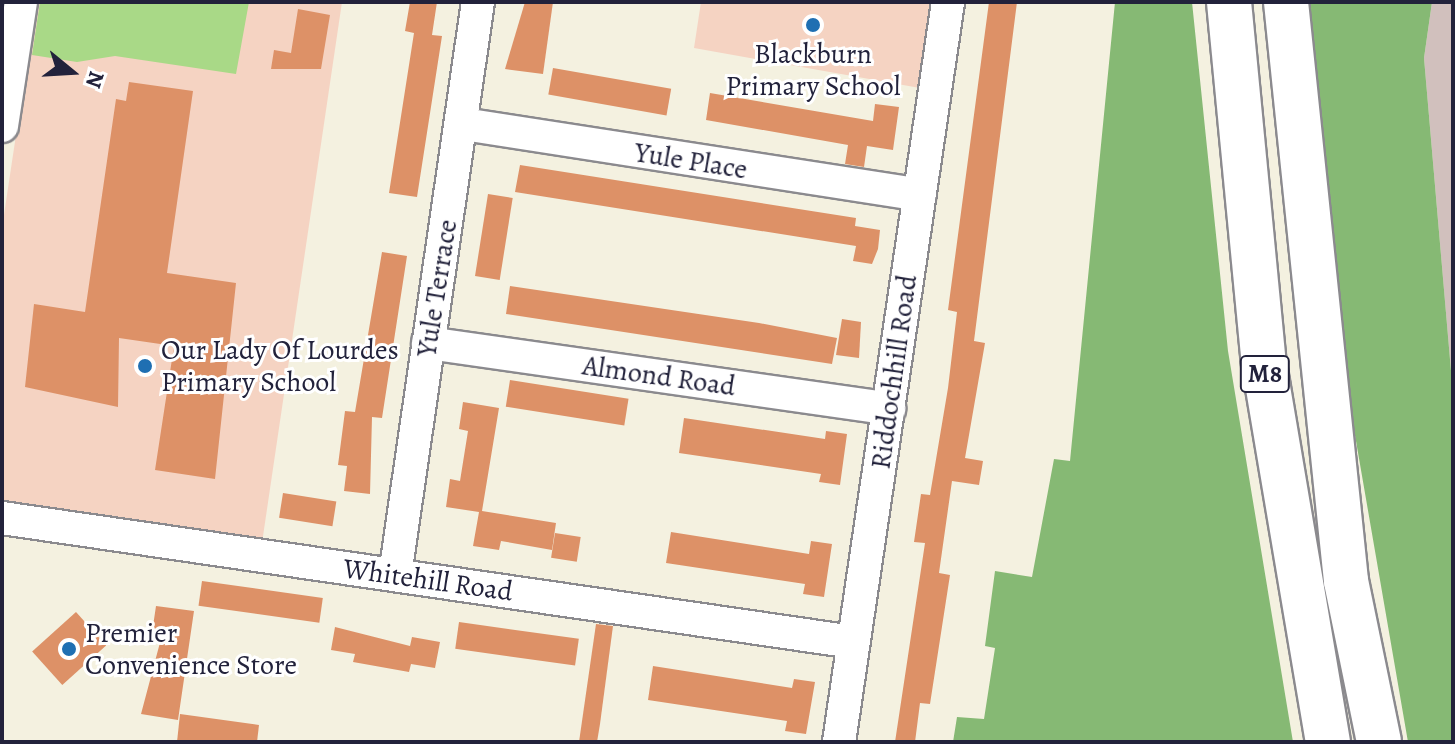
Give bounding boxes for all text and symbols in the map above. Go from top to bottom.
marker: Blackburn Primary School [804,16,822,34]
north arrow [32,32,112,112]
place label: Blackburn Primary School [725,37,901,103]
text: N [78,67,112,92]
street label: Yule Place [632,136,750,186]
street label: Yule Terrace [410,217,464,359]
street label: Riddochhill Road [864,273,924,471]
place label: Our Lady Of Lourdes Primary School [161,333,399,399]
street label: Almond Road [580,349,738,403]
road number: M8 [1239,352,1291,396]
marker: Our Lady Of Lourdes Primary School [136,357,154,375]
street label: Whitehill Road [341,551,515,609]
place label: Premier Convenience Store [85,616,297,682]
marker: Premier Convenience Store [60,640,78,658]

